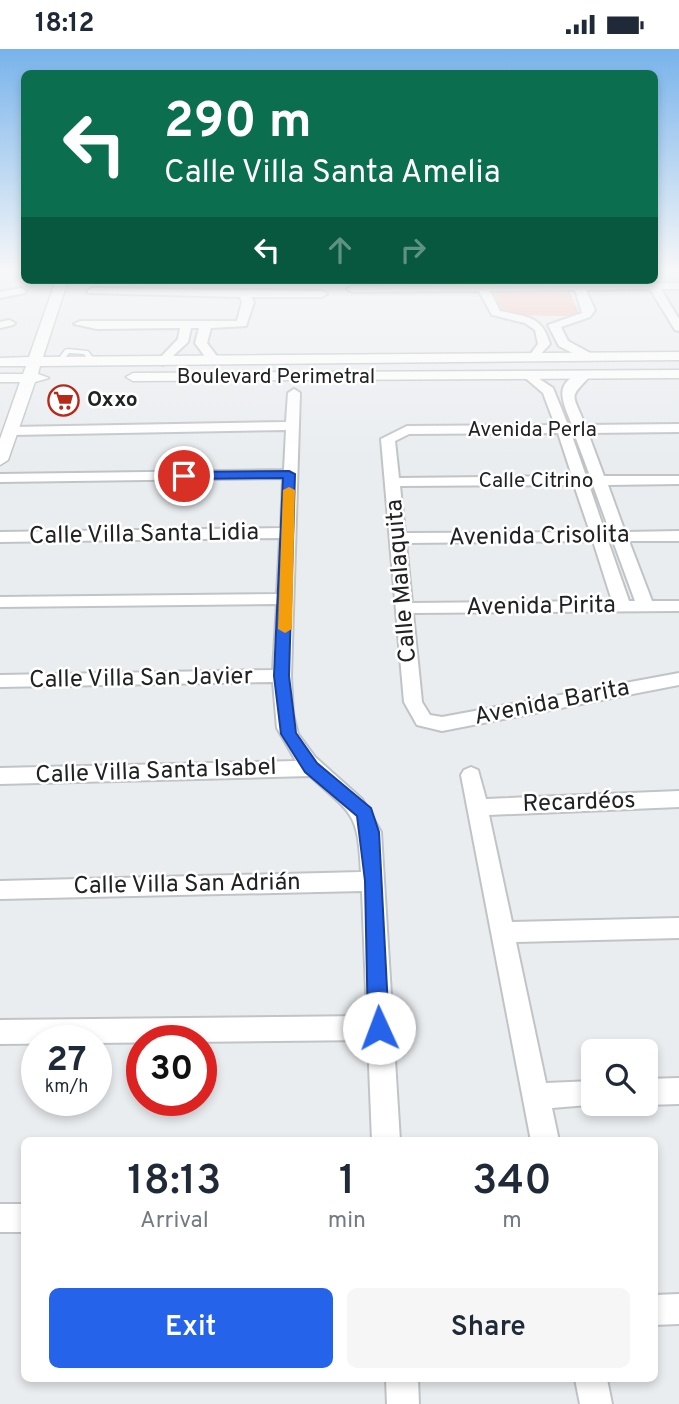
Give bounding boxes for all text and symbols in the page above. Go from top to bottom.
text: 18:12 [35,8,94,41]
text: 290 m [164,93,312,155]
icon: left [49,98,140,189]
text: Calle Villa Santa Amelia [164,154,501,194]
icon: left [248,231,286,269]
icon: ahead [321,231,359,269]
icon: right [394,231,432,269]
street label: Boulevard Perimetral [177,364,375,391]
supermarket icon: Oxxo [47,383,81,417]
place label: Oxxo [87,387,138,414]
street label: Avenida Perla [467,417,597,444]
pin [154,446,214,506]
icon: arrive [165,457,203,495]
street label: Calle Citrino [478,468,594,495]
street label: Calle Malaquita [380,498,424,664]
street label: Calle Villa Santa Lidia [29,518,259,552]
street label: Avenida Crisolita [448,520,630,554]
street label: Avenida Pirita [466,591,616,623]
street label: Calle Villa San Javier [29,662,253,696]
street label: Avenida Barita [472,673,632,733]
street label: Calle Villa Santa Isabel [35,753,277,791]
street label: Recardéos [522,786,636,820]
street label: Calle Villa San Adrián [73,868,301,902]
position arrow [342,991,416,1065]
speed limit sign: 30 [126,1025,217,1116]
text: 27 [47,1039,86,1083]
map controls [581,1039,658,1116]
button: search [581,1039,658,1116]
text: km/h [45,1076,88,1099]
text: 18:13 [127,1156,221,1209]
text: 1 [339,1156,355,1209]
text: 340 [472,1156,552,1209]
text: Arrival [140,1207,209,1236]
text: min [328,1207,366,1236]
text: m [502,1207,522,1236]
button: Exit [49,1288,333,1368]
button: Share [347,1288,630,1368]

